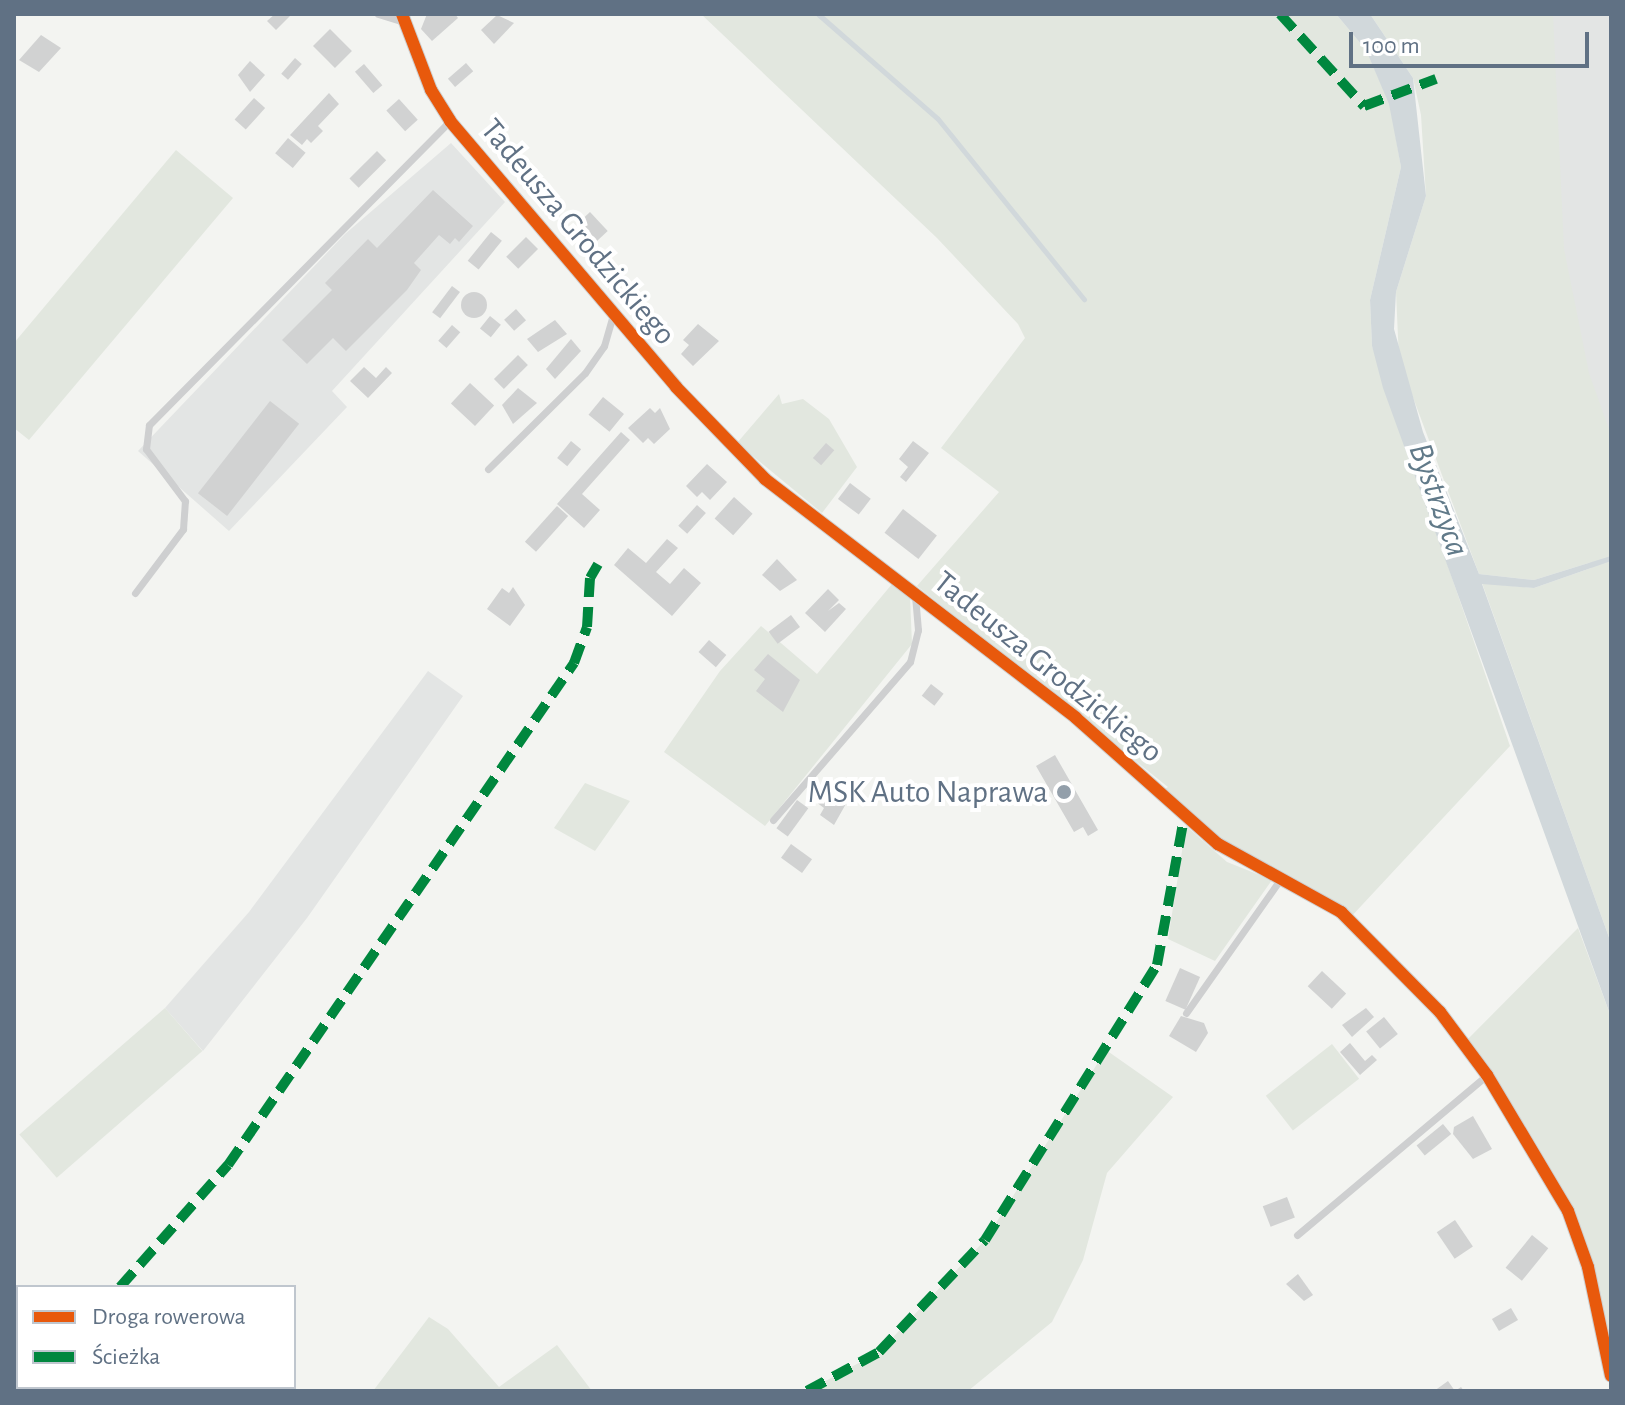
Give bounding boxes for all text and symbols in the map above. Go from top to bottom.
scale bar [1353,16,1593,66]
text: 100 m [1363,34,1420,58]
street label: Tadeusza Grodzickiego [472,111,684,353]
water label: Bystrzyca [1399,438,1477,562]
street label: Tadeusza Grodzickiego [926,563,1170,771]
place label: MSK Auto Naprawa [808,773,1048,811]
marker: MSK Auto Naprawa [1055,783,1073,801]
legend [16,1285,296,1389]
text: Droga rowerowa [92,1305,246,1329]
text: Ścieżka [92,1345,160,1369]

